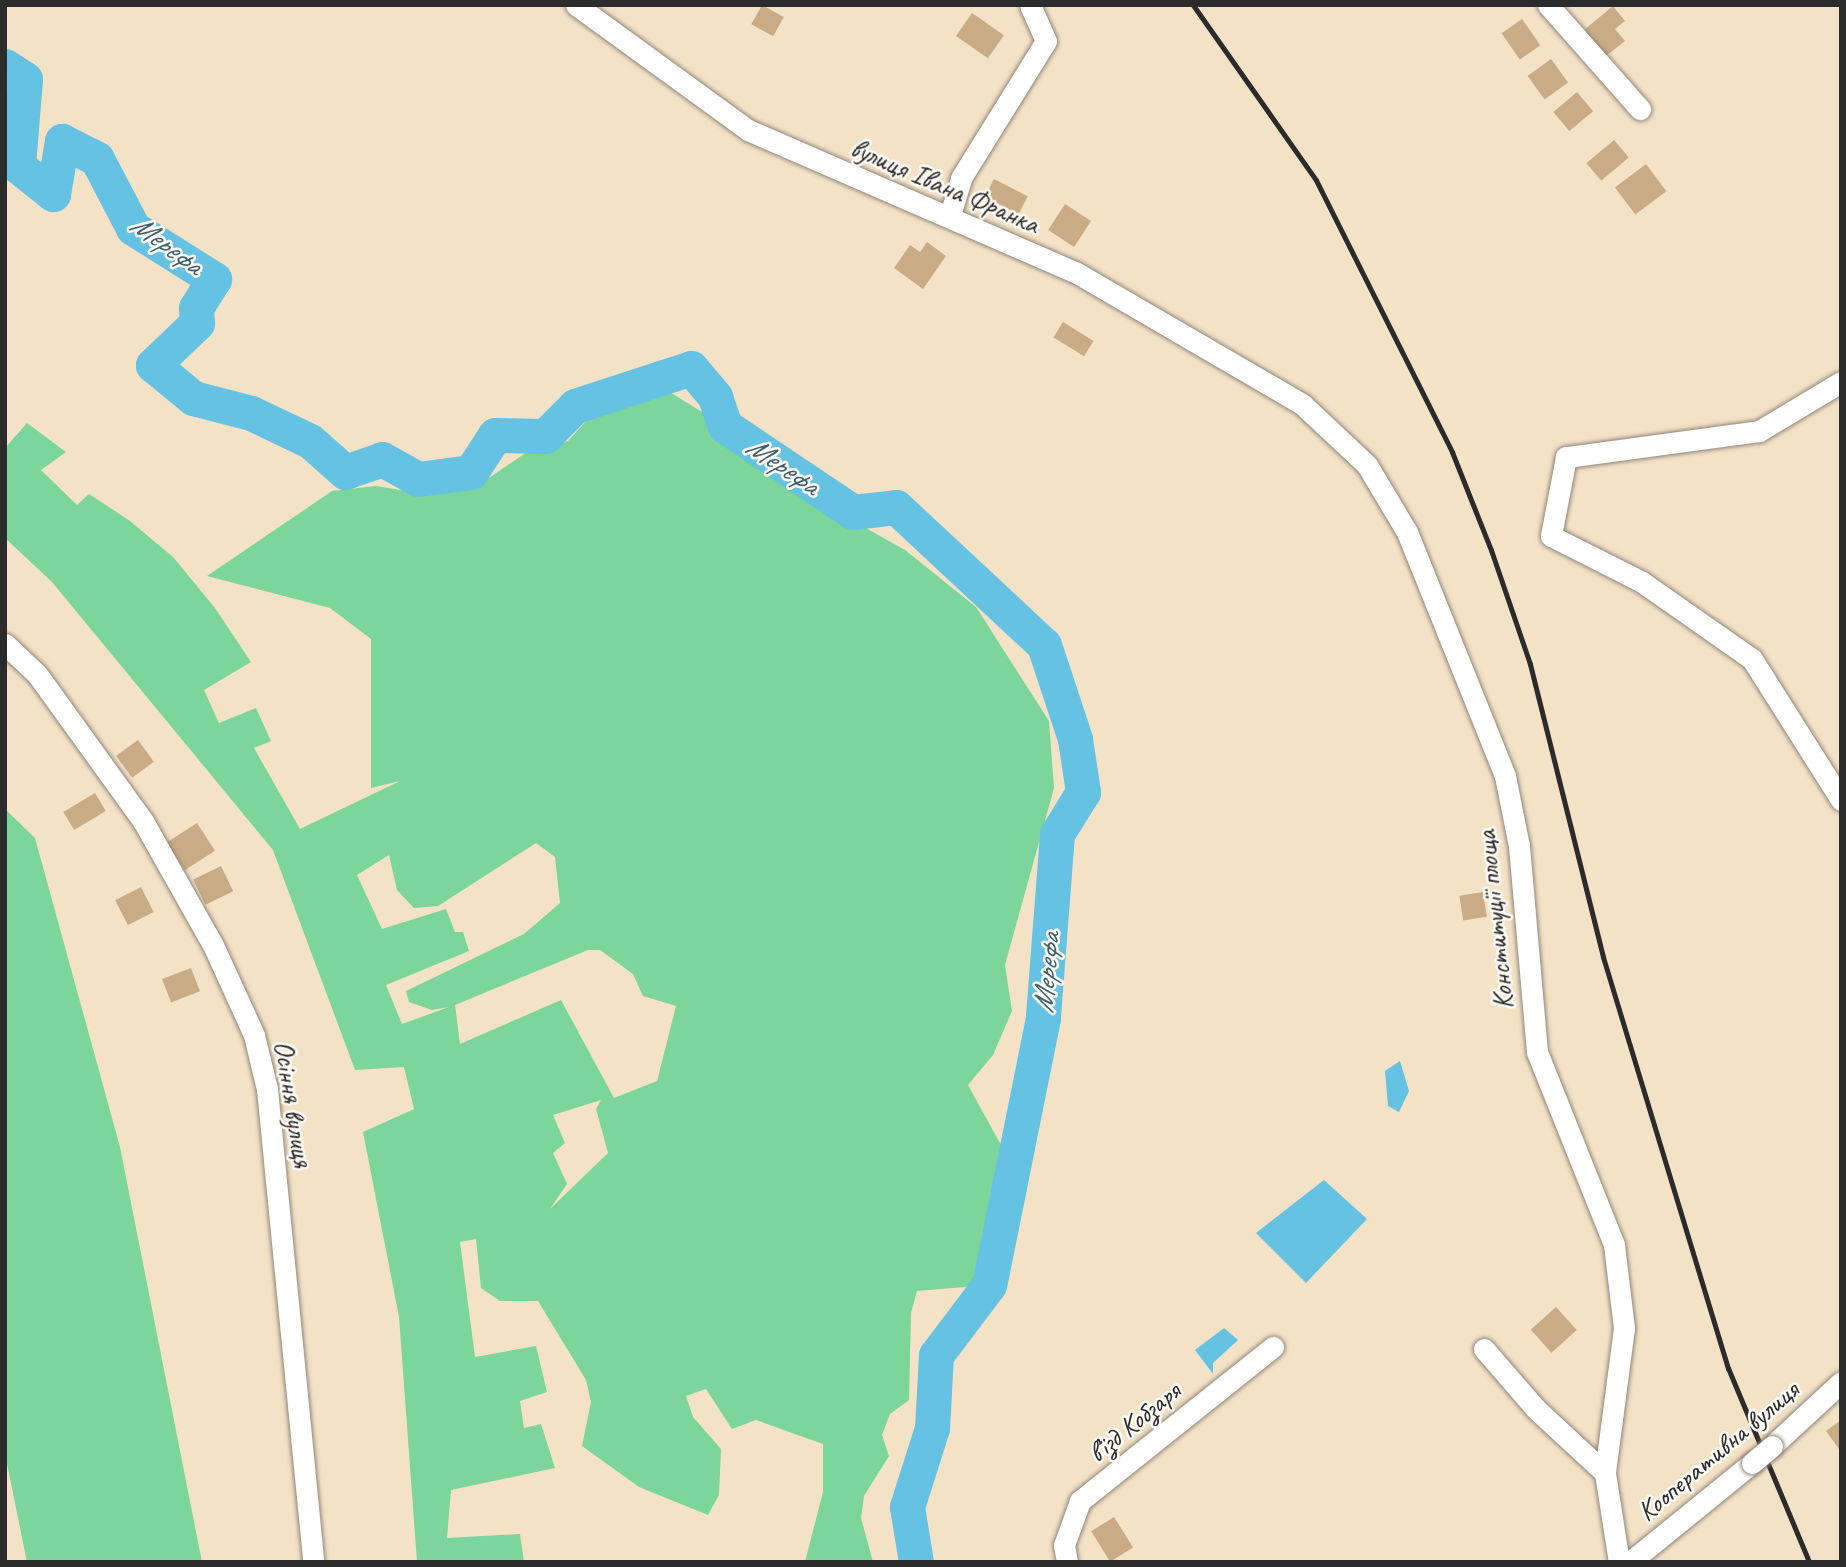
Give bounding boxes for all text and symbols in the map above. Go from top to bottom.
street label: вулиця Івана Франка [846,131,1044,241]
water label: Мерефа [124,206,210,282]
water label: Мерефа [740,428,826,502]
street label: Конституції площа [1469,829,1521,1011]
water label: Мерефа [1025,931,1067,1015]
street label: Осіння вулиця [266,1038,320,1170]
street label: в’їзд Кобзаря [1080,1374,1188,1470]
street label: Кооперативна вулиця [1631,1374,1805,1528]

